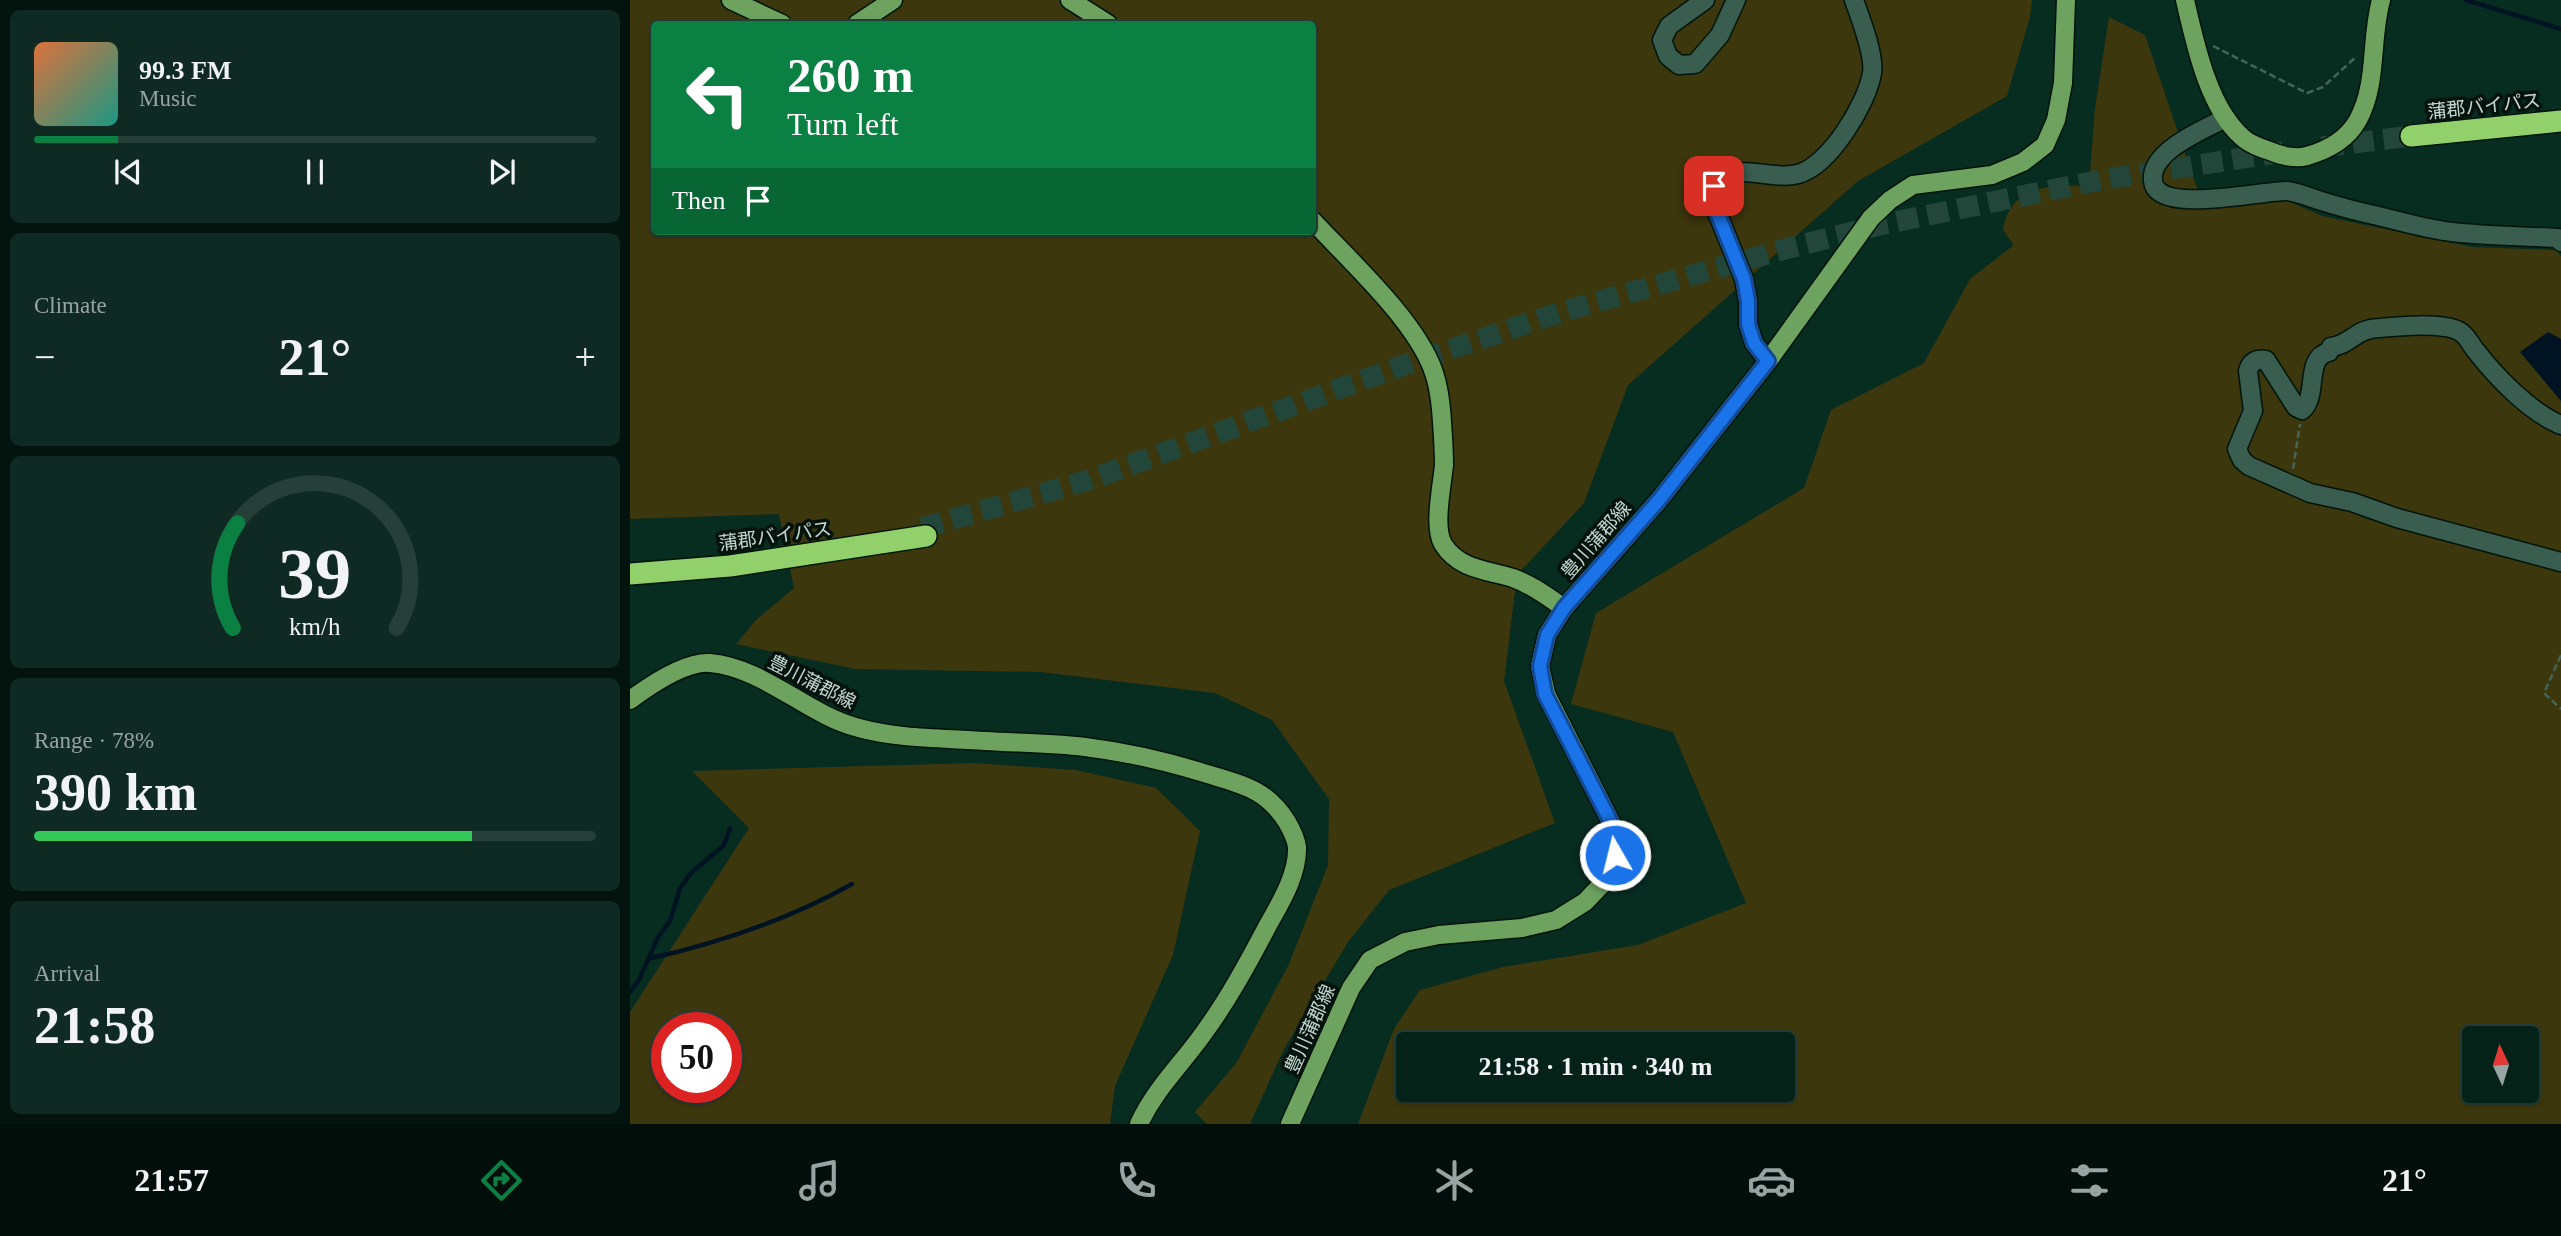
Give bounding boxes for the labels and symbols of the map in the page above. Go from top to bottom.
street label: 蒲郡バイパス [2426,90,2542,122]
pin [1684,156,1744,216]
street label: 豊川蒲郡線 [1557,497,1635,583]
street label: 蒲郡バイパス [717,518,833,554]
street label: 豊川蒲郡線 [765,651,859,713]
position arrow [1578,818,1652,892]
street label: 豊川蒲郡線 [1281,981,1339,1077]
speed limit sign: 50 [651,1012,742,1103]
north arrow [2462,1026,2539,1102]

